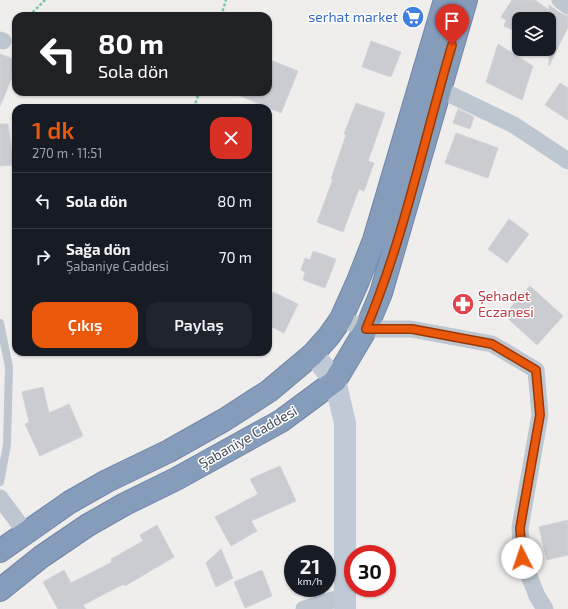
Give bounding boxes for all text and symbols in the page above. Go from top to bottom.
supermarket icon: serhat market [400,4,426,30]
pin [435,4,469,45]
place label: serhat market [308,8,398,25]
icon: arrive [441,10,463,32]
map controls [512,12,556,56]
button: layers [512,12,556,56]
text: 80 m [98,26,164,60]
icon: left [32,28,84,80]
text: Sola dön [98,60,169,82]
text: 1 dk [32,115,74,144]
button: close [210,117,252,159]
text: 270 m · 11:51 [32,145,103,161]
icon: left [32,190,54,212]
text: Sola dön [66,192,127,210]
text: 80 m [217,192,252,210]
text: Sağa dön [66,240,131,258]
icon: right [32,246,54,268]
text: 70 m [219,248,252,266]
text: Şabaniye Caddesi [66,258,169,274]
place label: Şehadet Eczanesi [478,287,534,320]
pharmacy icon: Şehadet Eczanesi [450,291,476,317]
button: Çıkış [32,302,138,348]
button: Paylaş [146,302,252,348]
street label: Şabaniye Caddesi [196,402,300,472]
position arrow [501,537,543,579]
speed limit sign: 30 [344,545,396,597]
text: 21 [300,554,320,578]
text: km/h [298,575,322,587]

